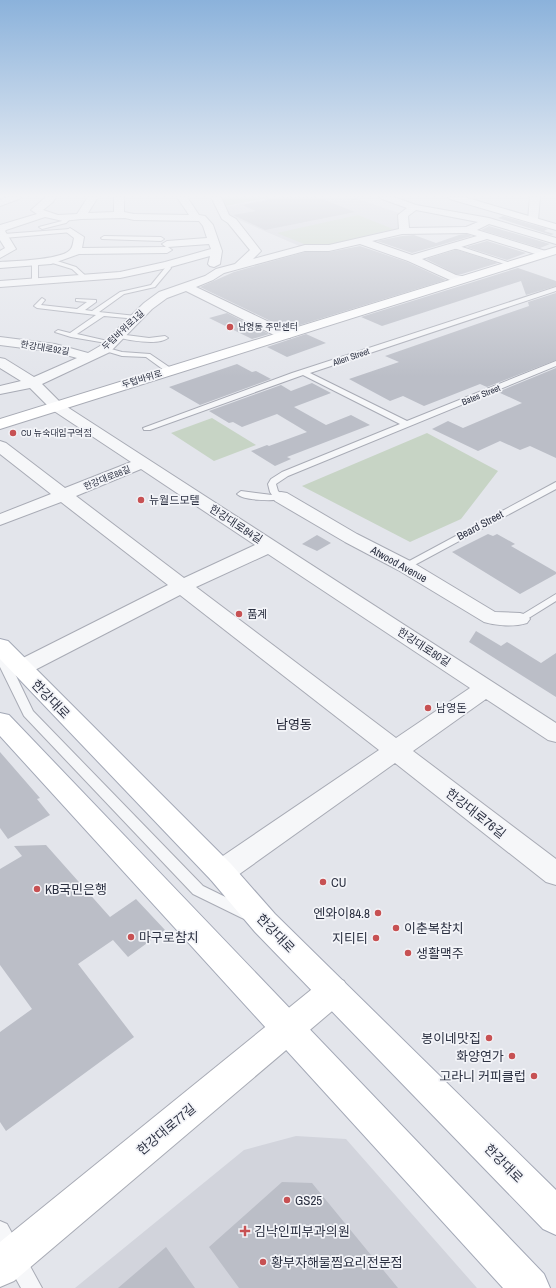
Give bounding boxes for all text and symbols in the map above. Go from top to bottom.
street label: 두텁바위로1길 [99,307,147,353]
place label: 남영동 주민센터 [238,321,298,333]
marker: 남영동 주민센터 [225,322,235,332]
street label: 한강대로92길 [20,338,70,358]
street label: Allen Street [330,345,371,369]
street label: 두텁바위로 [120,367,164,391]
street label: Bates Street [460,382,502,408]
place label: CU 뉴숙대입구역점 [21,427,92,439]
marker: CU 뉴숙대입구역점 [8,428,18,438]
street label: 한강대로88길 [82,463,132,493]
place label: 뉴월드모텔 [149,493,200,507]
marker: 뉴월드모텔 [136,495,146,505]
street label: 한강대로84길 [207,502,265,546]
street label: Beard Street [454,507,506,543]
street label: Atwood Avenue [367,542,430,585]
place label: 품계 [247,607,267,621]
marker: 품계 [234,609,244,619]
street label: 한강대로80길 [395,625,453,669]
street label: 한강대로 [28,676,73,722]
place label: 남영돈 [436,701,466,715]
marker: 남영돈 [423,703,433,713]
district label: 남영동 [276,716,312,733]
street label: 한강대로76길 [442,785,509,842]
place label: CU [331,874,346,891]
marker: CU [318,877,328,887]
place label: KB국민은행 [45,881,107,898]
marker: KB국민은행 [32,884,42,894]
place label: 엔와이84.8 [313,905,370,922]
marker: 엔와이84.8 [373,908,383,918]
street label: 한강대로 [253,910,298,956]
place label: 이춘복참치 [404,920,464,937]
marker: 이춘복참치 [391,923,401,933]
place label: 마구로참치 [139,929,199,946]
place label: 지티티 [332,930,368,947]
marker: 마구로참치 [126,932,136,942]
marker: 지티티 [371,933,381,943]
place label: 생활맥주 [416,945,464,962]
marker: 생활맥주 [403,948,413,958]
place label: 봉이네맛집 [421,1030,481,1047]
marker: 봉이네맛집 [484,1033,494,1043]
place label: 화양연가 [456,1048,504,1065]
marker: 화양연가 [507,1051,517,1061]
place label: 고라니 커피클럽 [439,1068,526,1085]
marker: 고라니 커피클럽 [529,1071,539,1081]
street label: 한강대로77길 [133,1100,199,1159]
street label: 한강대로 [481,1140,527,1186]
place label: GS25 [295,1192,322,1209]
marker: GS25 [282,1195,292,1205]
place label: 김낙인피부과의원 [254,1223,350,1240]
marker: 김낙인피부과의원 [239,1225,251,1237]
place label: 황부자해물찜요리전문점 [271,1254,403,1271]
marker: 황부자해물찜요리전문점 [258,1257,268,1267]

